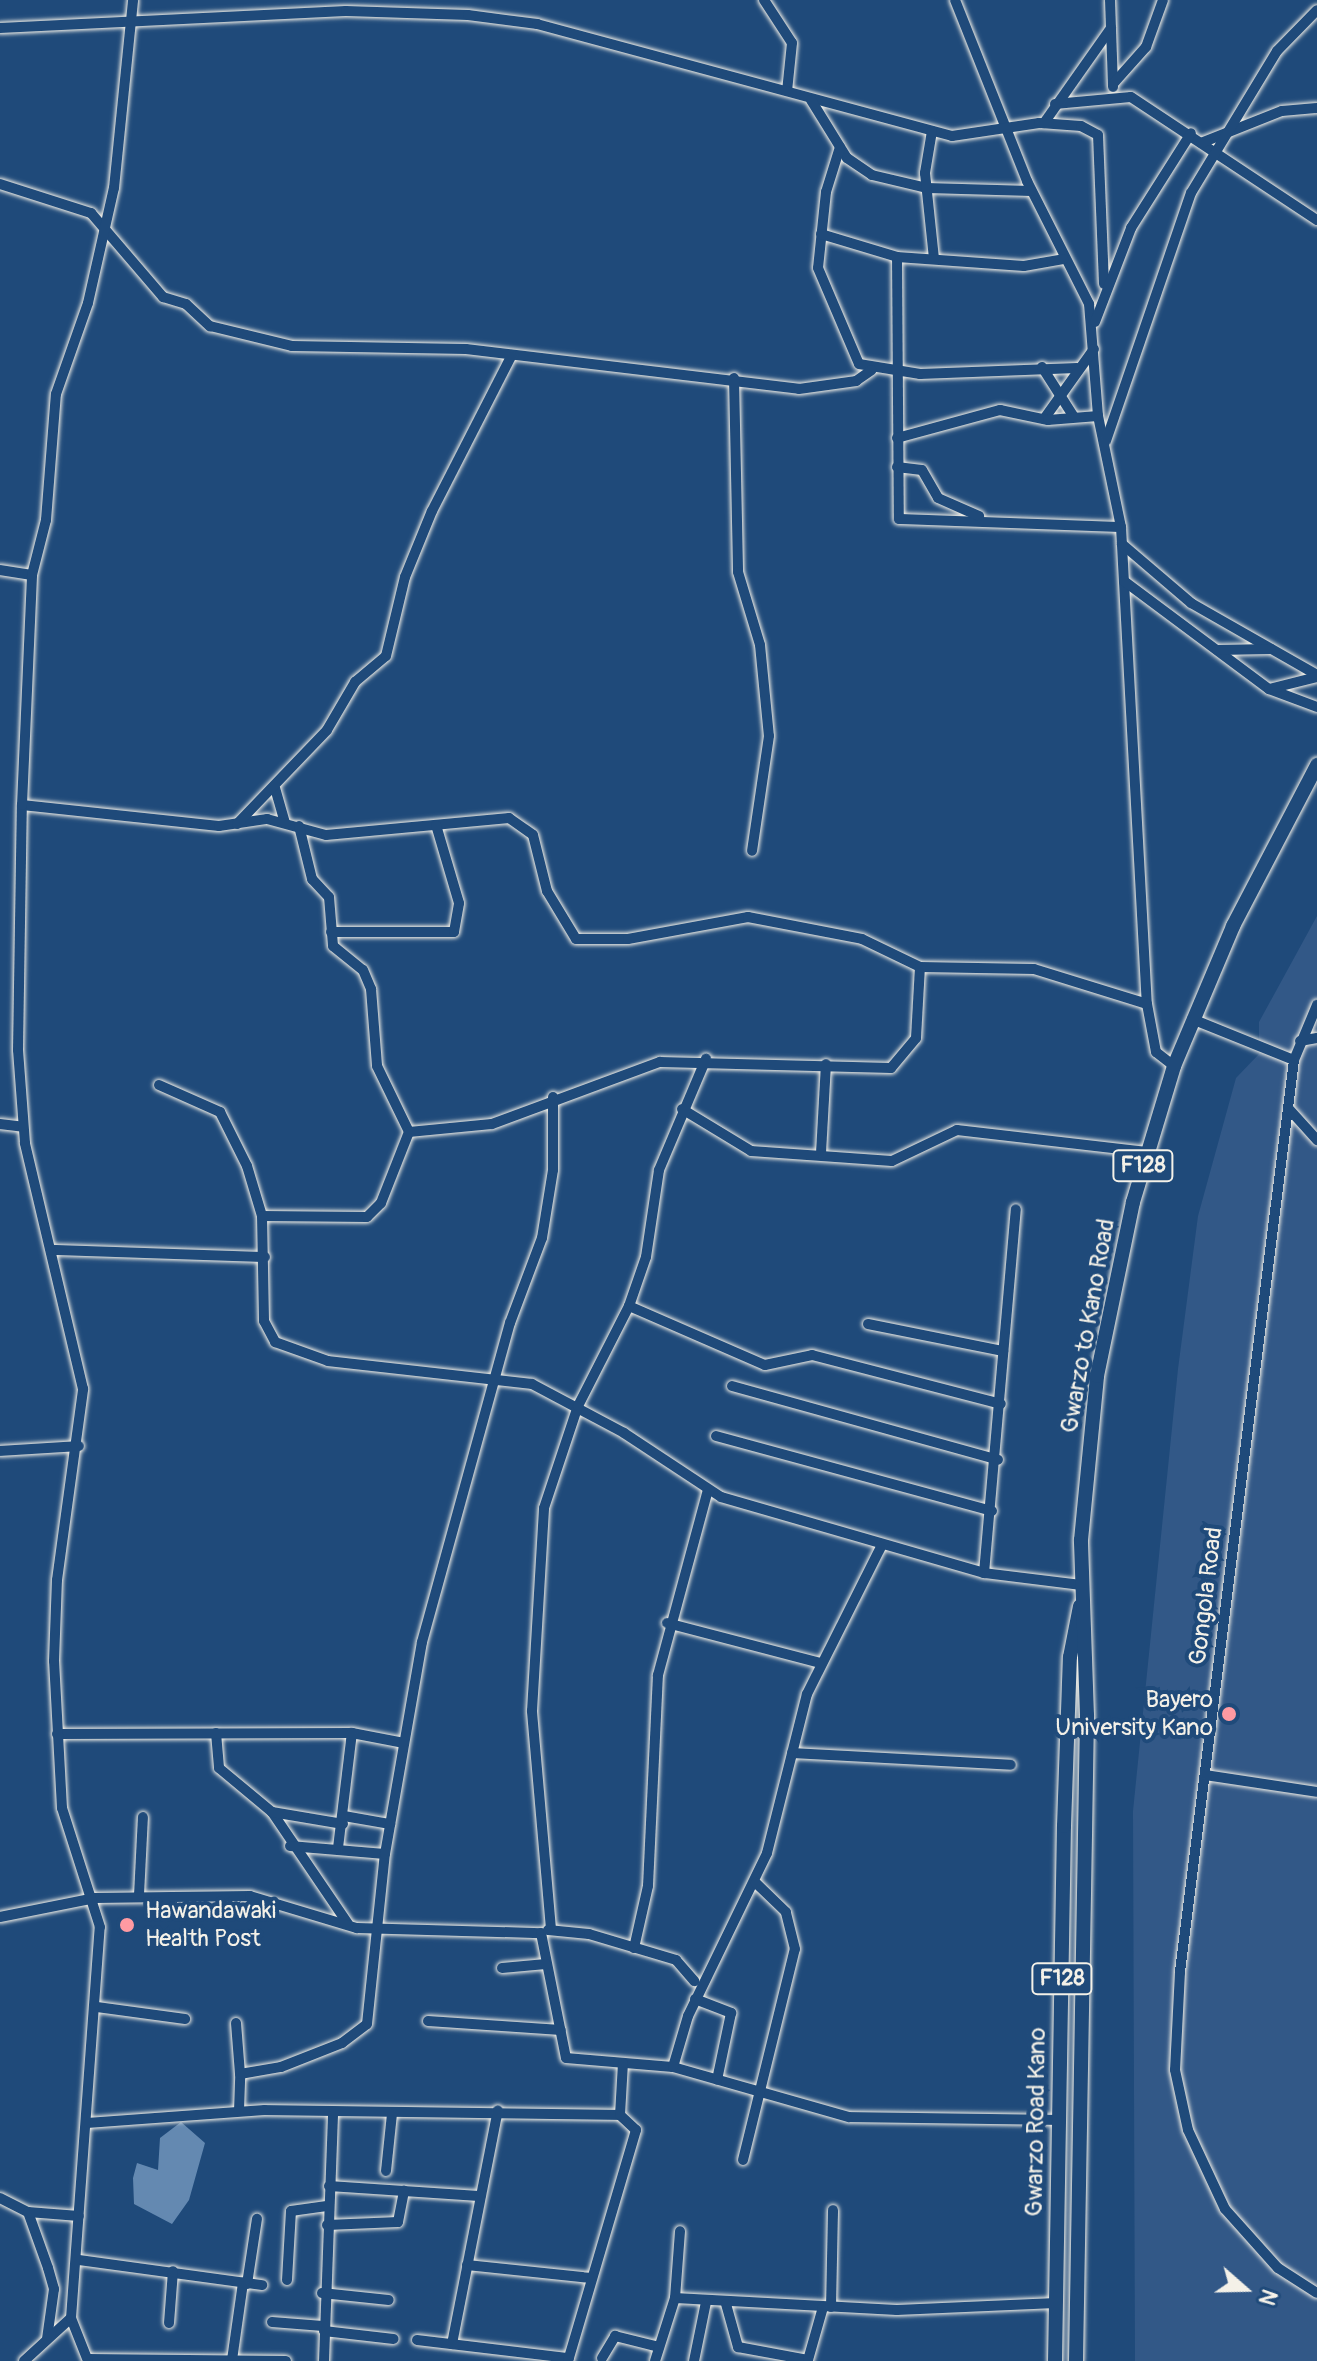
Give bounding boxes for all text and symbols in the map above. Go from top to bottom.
road number: F128 [1111,1148,1175,1184]
street label: Gwarzo to Kano Road [1055,1217,1121,1435]
street label: Gongola Road [1183,1525,1229,1667]
place label: Bayero University Kano [1055,1686,1213,1742]
marker: Bayero University Kano [1220,1705,1238,1723]
place label: Hawandawaki Health Post [145,1897,276,1953]
marker: Hawandawaki Health Post [116,1914,138,1936]
road number: F128 [1030,1961,1094,1997]
street label: Gwarzo Road Kano [1020,2027,1052,2217]
north arrow [1205,2249,1285,2329]
text: N [1252,2285,1283,2309]

